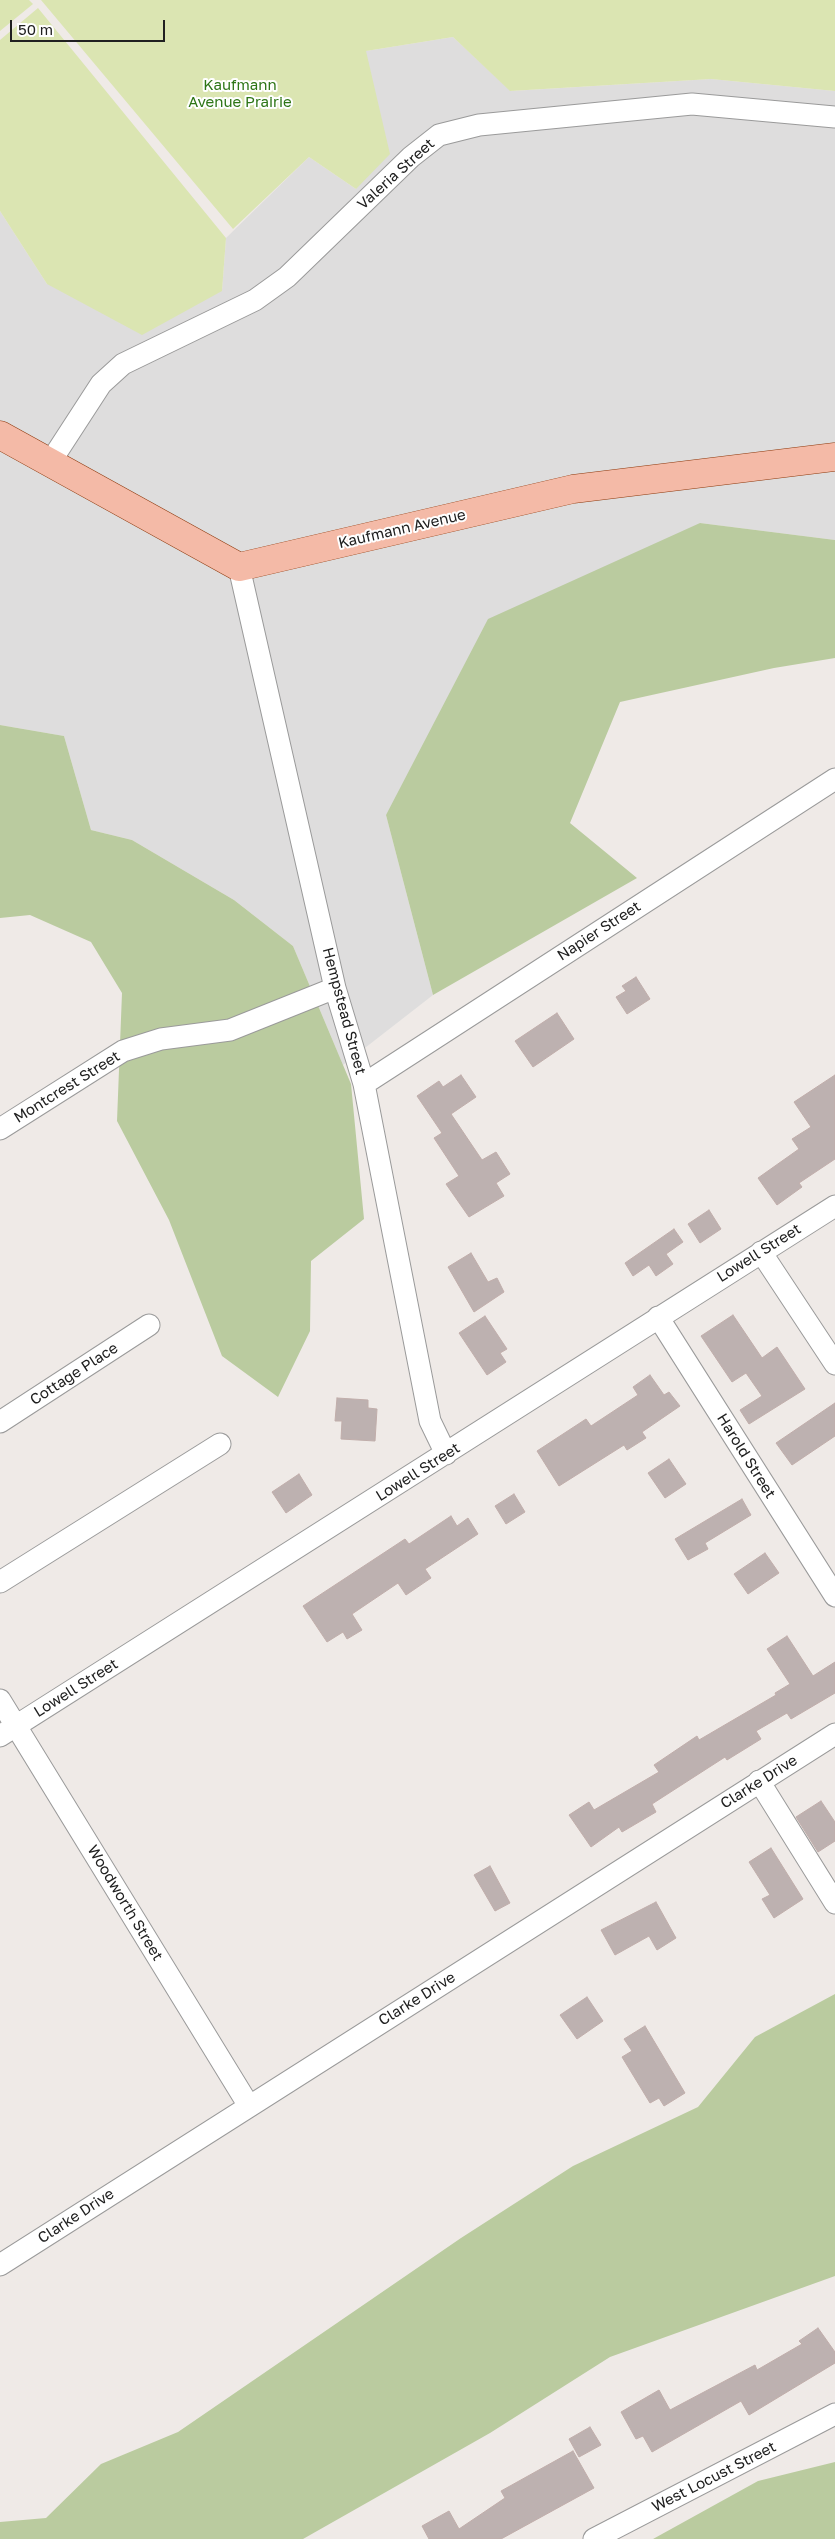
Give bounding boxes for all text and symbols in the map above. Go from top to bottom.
scale bar [12,10,168,42]
text: 50 m [18,20,53,38]
park label: Kaufmann Avenue Prairie [188,76,292,111]
street label: Valeria Street [354,135,438,213]
street label: Kaufmann Avenue [337,506,467,552]
street label: Napier Street [554,897,644,965]
street label: Hempstead Street [318,945,370,1077]
street label: Montcrest Street [11,1047,123,1127]
street label: Lowell Street [714,1220,804,1286]
street label: Cottage Place [27,1339,121,1409]
street label: Harold Street [713,1410,779,1502]
street label: Lowell Street [373,1439,463,1505]
street label: Lowell Street [31,1655,121,1721]
street label: Clarke Drive [717,1751,801,1813]
street label: Woodworth Street [83,1842,167,1964]
street label: Clarke Drive [375,1968,459,2030]
street label: Clarke Drive [35,2185,117,2247]
street label: West Locust Street [649,2438,779,2516]

